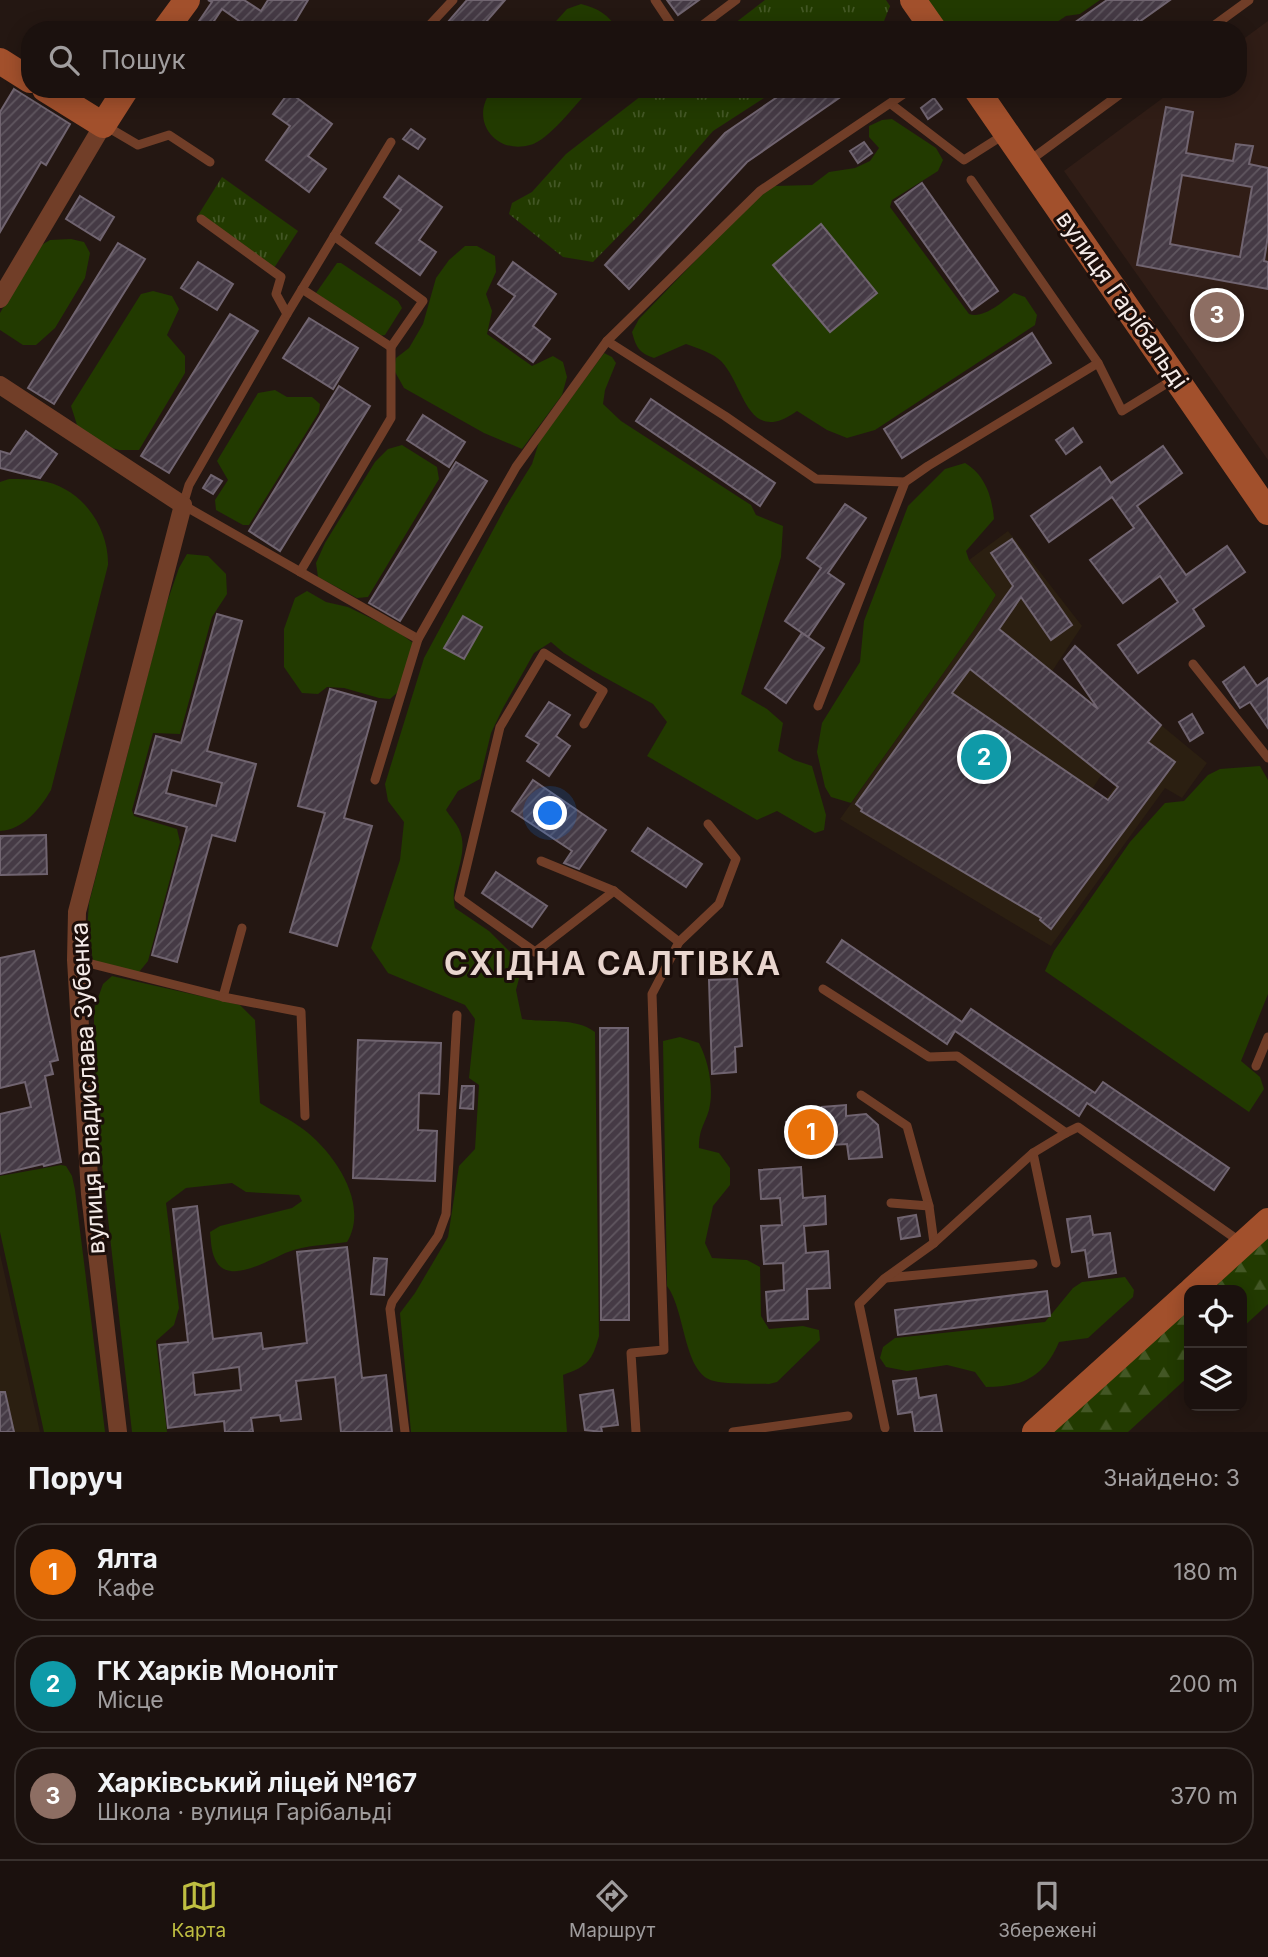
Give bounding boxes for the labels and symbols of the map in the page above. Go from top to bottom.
street label: вулиця Гарібальді [1050,205,1195,394]
pin: 3 [1194,289,1240,341]
pin: 2 [961,731,1007,783]
your location [533,796,567,830]
street label: вулиця Владислава Зубенка [64,921,111,1255]
district label: СХІДНА САЛТІВКА [444,944,782,983]
pin: 1 [788,1106,834,1158]

